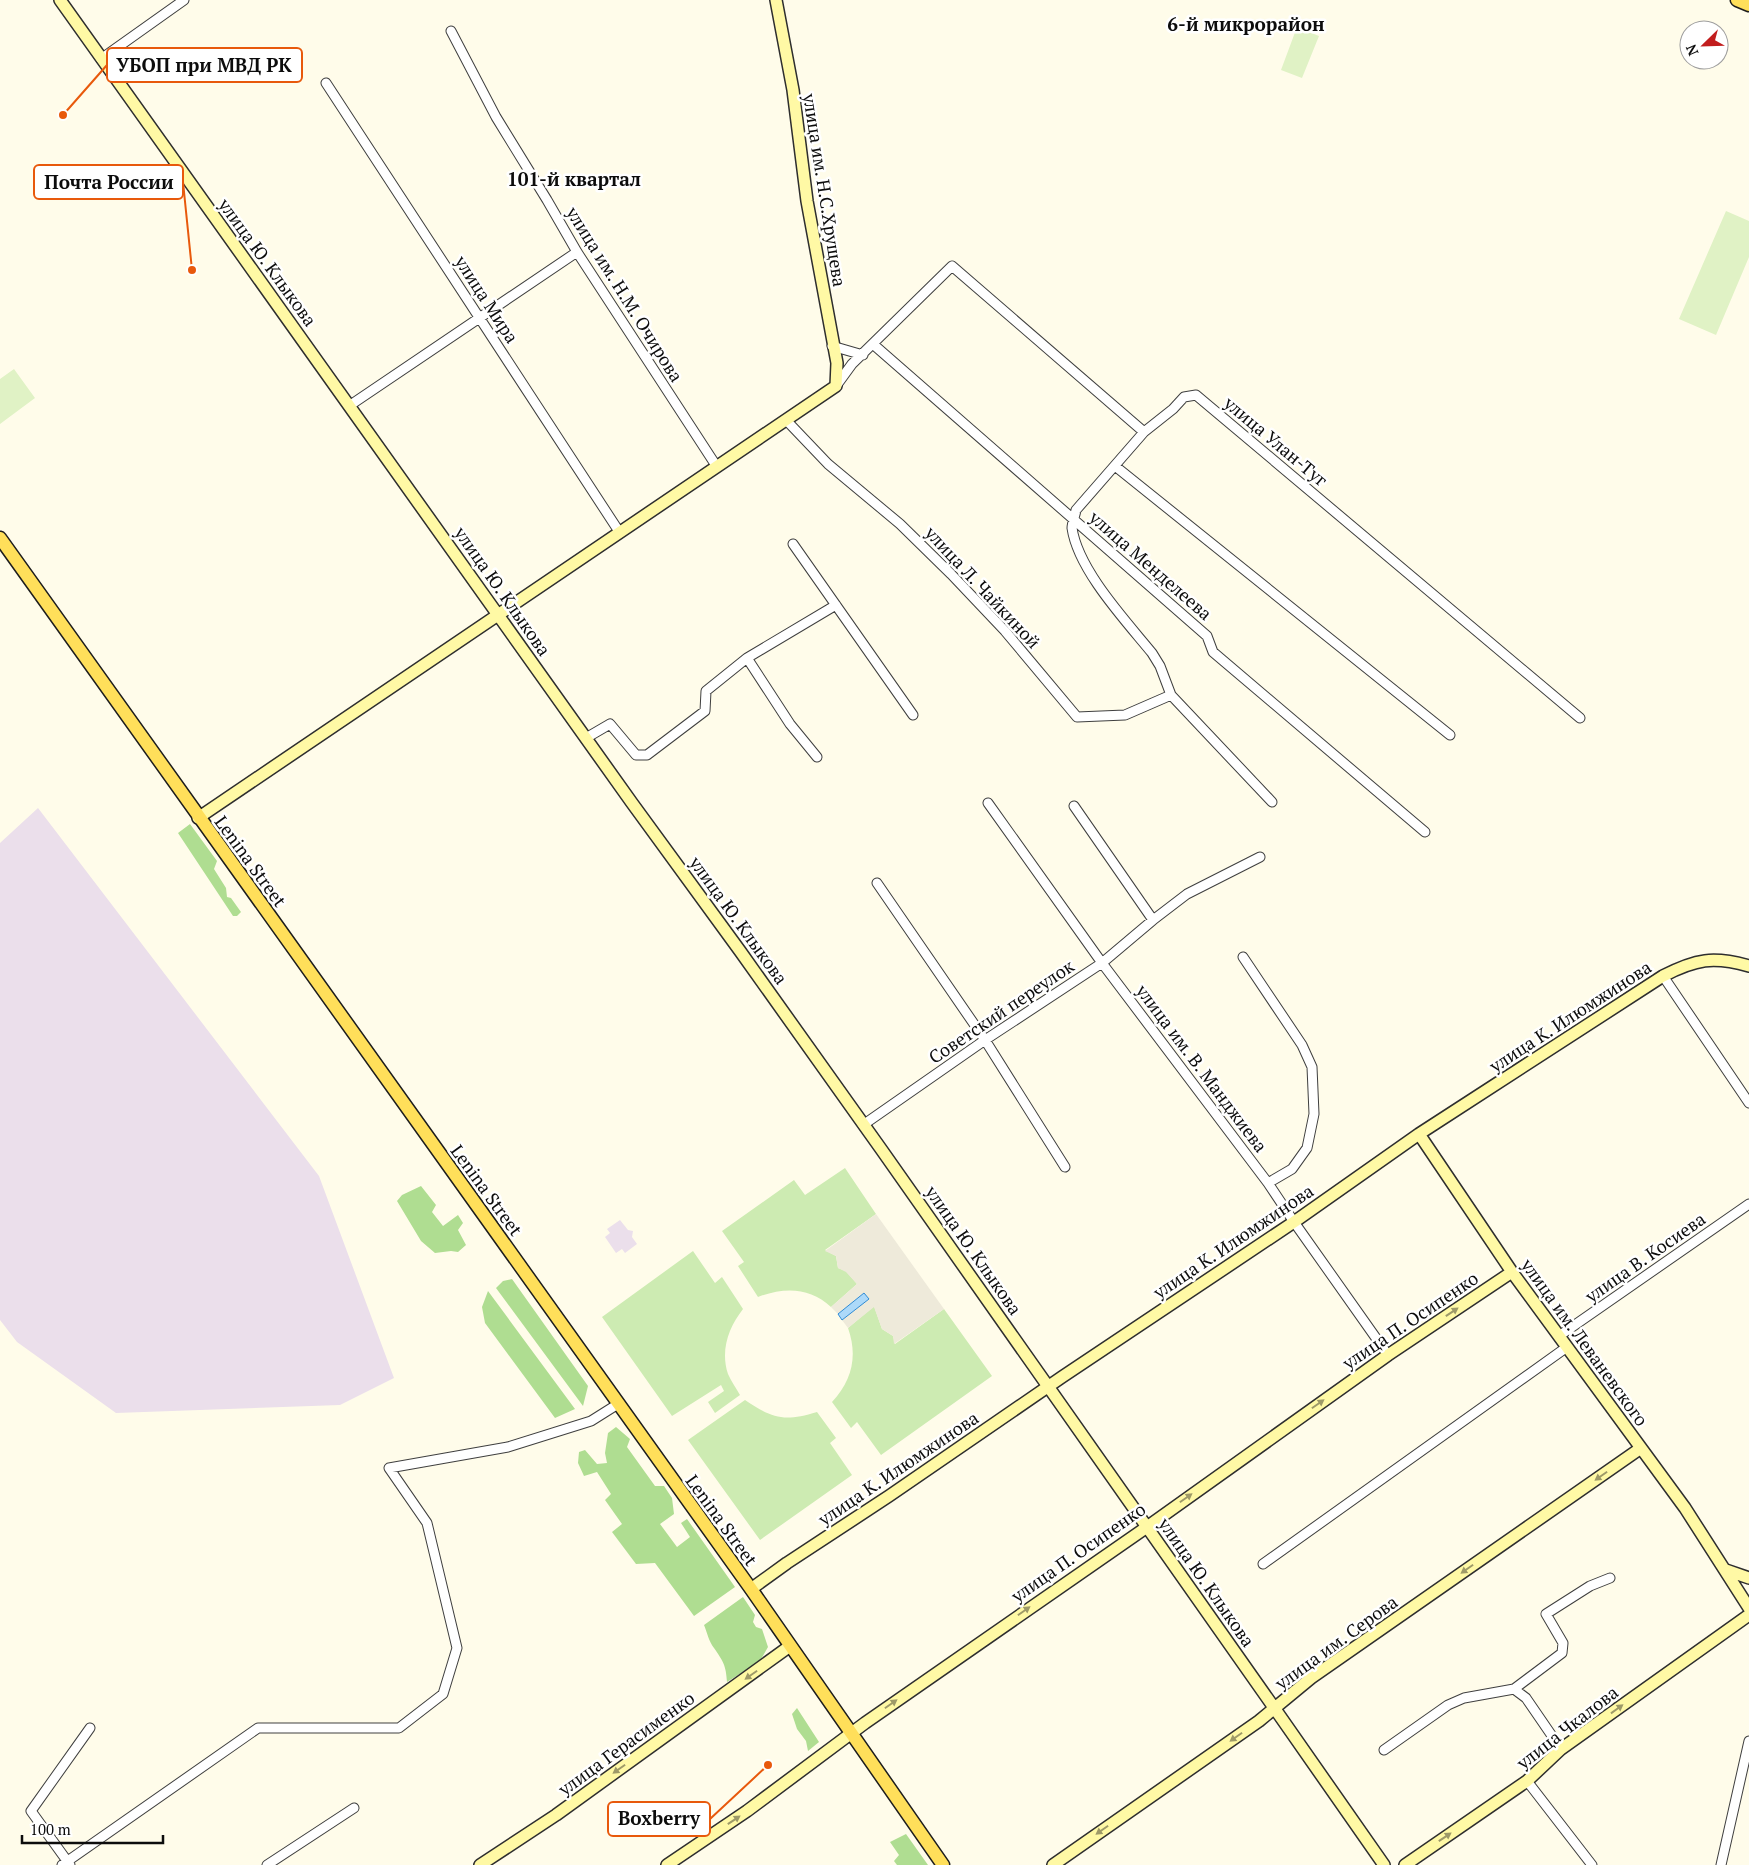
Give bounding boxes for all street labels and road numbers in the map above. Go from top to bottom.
street label: улица им. Н.С.Хрущева [798,91,852,288]
street label: улица Ю. Клыкова [213,192,323,331]
street label: улица им. Н.М. Очирова [561,201,689,386]
street label: улица Мира [449,250,524,347]
street label: улица Улан-Туг [1218,390,1333,492]
street label: улица Менделеева [1084,504,1217,625]
street label: улица Л. Чайкиной [919,520,1046,653]
street label: улица Ю. Клыкова [449,521,557,660]
street label: Lenina Street [210,811,292,912]
street label: улица Ю. Клыкова [684,850,794,989]
street label: Советский переулок [924,953,1078,1069]
street label: улица К. Илюмжинова [1484,955,1655,1078]
street label: улица им. В. Манджиева [1130,978,1273,1157]
street label: Lenina Street [446,1140,528,1241]
street label: улица К. Илюмжинова [1147,1178,1318,1304]
street label: улица Ю. Клыкова [920,1180,1028,1319]
street label: улица В. Косиева [1579,1207,1710,1308]
street label: улица им. Леваневского [1516,1253,1654,1431]
street label: улица П. Осипенко [1337,1266,1483,1375]
street label: улица К. Илюмжинова [812,1405,983,1531]
street label: Lenina Street [681,1470,763,1571]
street label: улица П. Осипенко [1005,1497,1150,1608]
street label: улица Ю. Клыкова [1153,1512,1261,1651]
street label: улица им. Серова [1269,1589,1402,1695]
street label: улица Чкалова [1511,1680,1623,1775]
street label: улица Герасименко [552,1685,699,1801]

